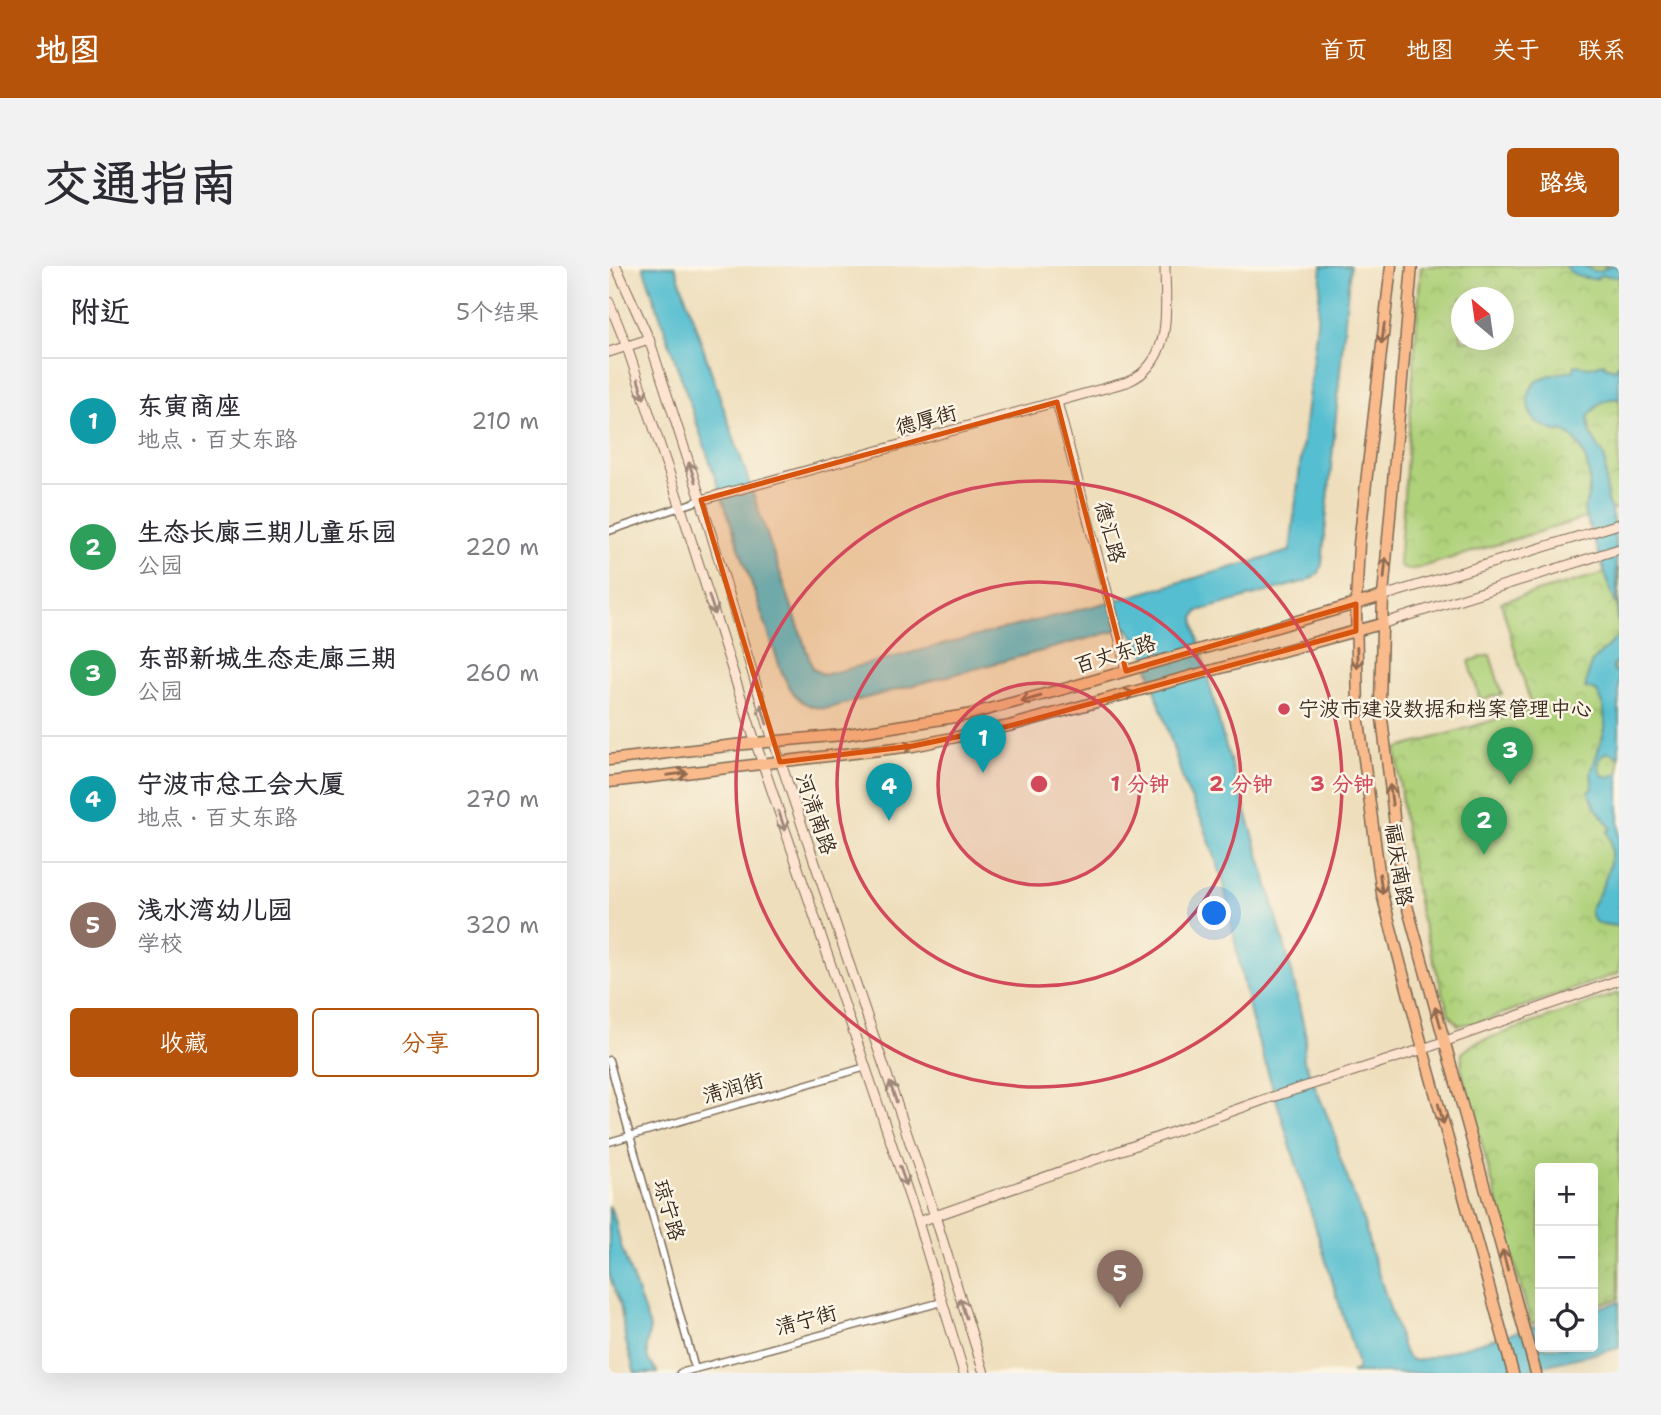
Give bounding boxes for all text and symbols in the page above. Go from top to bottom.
text: 地图 [35,27,101,72]
text: 首页 [1320,34,1368,66]
text: 地图 [1406,34,1454,66]
text: 关于 [1492,34,1540,66]
text: 联系 [1578,34,1626,66]
button: 路线 [1507,148,1619,217]
text: 交通指南 [42,150,238,216]
north arrow [1451,287,1514,350]
text: 附近 [70,291,130,332]
text: 5个结果 [456,297,539,327]
one-way arrow [1377,322,1390,345]
one-way arrow [635,378,648,400]
text: 东寅商座 [137,388,241,423]
street label: 德厚街 [892,398,960,442]
text: 1 [88,406,98,436]
text: 210 m [471,406,539,436]
text: 地点 · 百丈东路 [137,424,297,454]
one-way arrow [685,462,697,484]
street label: 德汇路 [1088,498,1132,566]
text: 生态长廊三期儿童乐园 [137,514,397,549]
text: 2 [85,532,101,562]
text: 220 m [465,532,539,562]
text: 公园 [137,550,183,580]
one-way arrow [1379,557,1392,580]
one-way arrow [706,594,719,616]
street label: 百丈东路 [1071,628,1159,680]
text: 东部新城生态走廊三期 [137,640,397,675]
one-way arrow [1350,646,1364,669]
text: 3 [85,658,101,688]
text: 260 m [465,658,539,688]
text: 公园 [137,676,183,706]
one-way arrow [1112,688,1135,701]
one-way arrow [1020,693,1042,706]
place label: 宁波市建设数据和档案管理中心 [1298,695,1592,723]
marker: 宁波市建设数据和档案管理中心 [1276,701,1292,717]
one-way arrow [757,703,770,725]
pin: 1 [960,715,1006,773]
pin: 3 [1487,727,1533,785]
one-way arrow [891,741,914,754]
pin: 4 [866,763,912,821]
text: 宁波市总工会大厦 [137,766,345,801]
one-way arrow [665,767,688,780]
street label: 河清南路 [789,770,843,858]
text: 1 分钟 [1111,770,1169,798]
text: 2 分钟 [1209,770,1273,798]
text: 3 分钟 [1310,770,1374,798]
centre of rings [1027,772,1051,796]
text: 4 [85,784,101,814]
text: 270 m [465,784,539,814]
one-way arrow [1385,784,1398,807]
pin: 2 [1461,797,1507,855]
text: 地点 · 百丈东路 [137,802,297,832]
one-way arrow [777,810,790,832]
street label: 福庆南路 [1379,821,1419,909]
one-way arrow [1374,872,1387,895]
text: 浅水湾幼儿园 [137,892,293,927]
your location [1197,896,1231,930]
text: 5 [86,910,100,940]
text: 320 m [465,910,539,940]
text: 学校 [137,928,183,958]
one-way arrow [1431,1006,1444,1029]
button: 收藏 [70,1008,298,1077]
button: 分享 [312,1008,539,1077]
street label: 清润街 [699,1066,767,1110]
one-way arrow [886,1081,898,1103]
one-way arrow [1435,1103,1448,1125]
map controls [1535,1163,1598,1352]
button: + [1535,1163,1598,1226]
one-way arrow [897,1165,910,1187]
street label: 琼宁路 [647,1176,691,1244]
button: − [1535,1226,1598,1289]
one-way arrow [1498,1249,1511,1272]
pin: 5 [1097,1250,1143,1308]
button: locate [1535,1289,1598,1352]
one-way arrow [956,1297,969,1319]
street label: 清宁街 [772,1298,840,1342]

